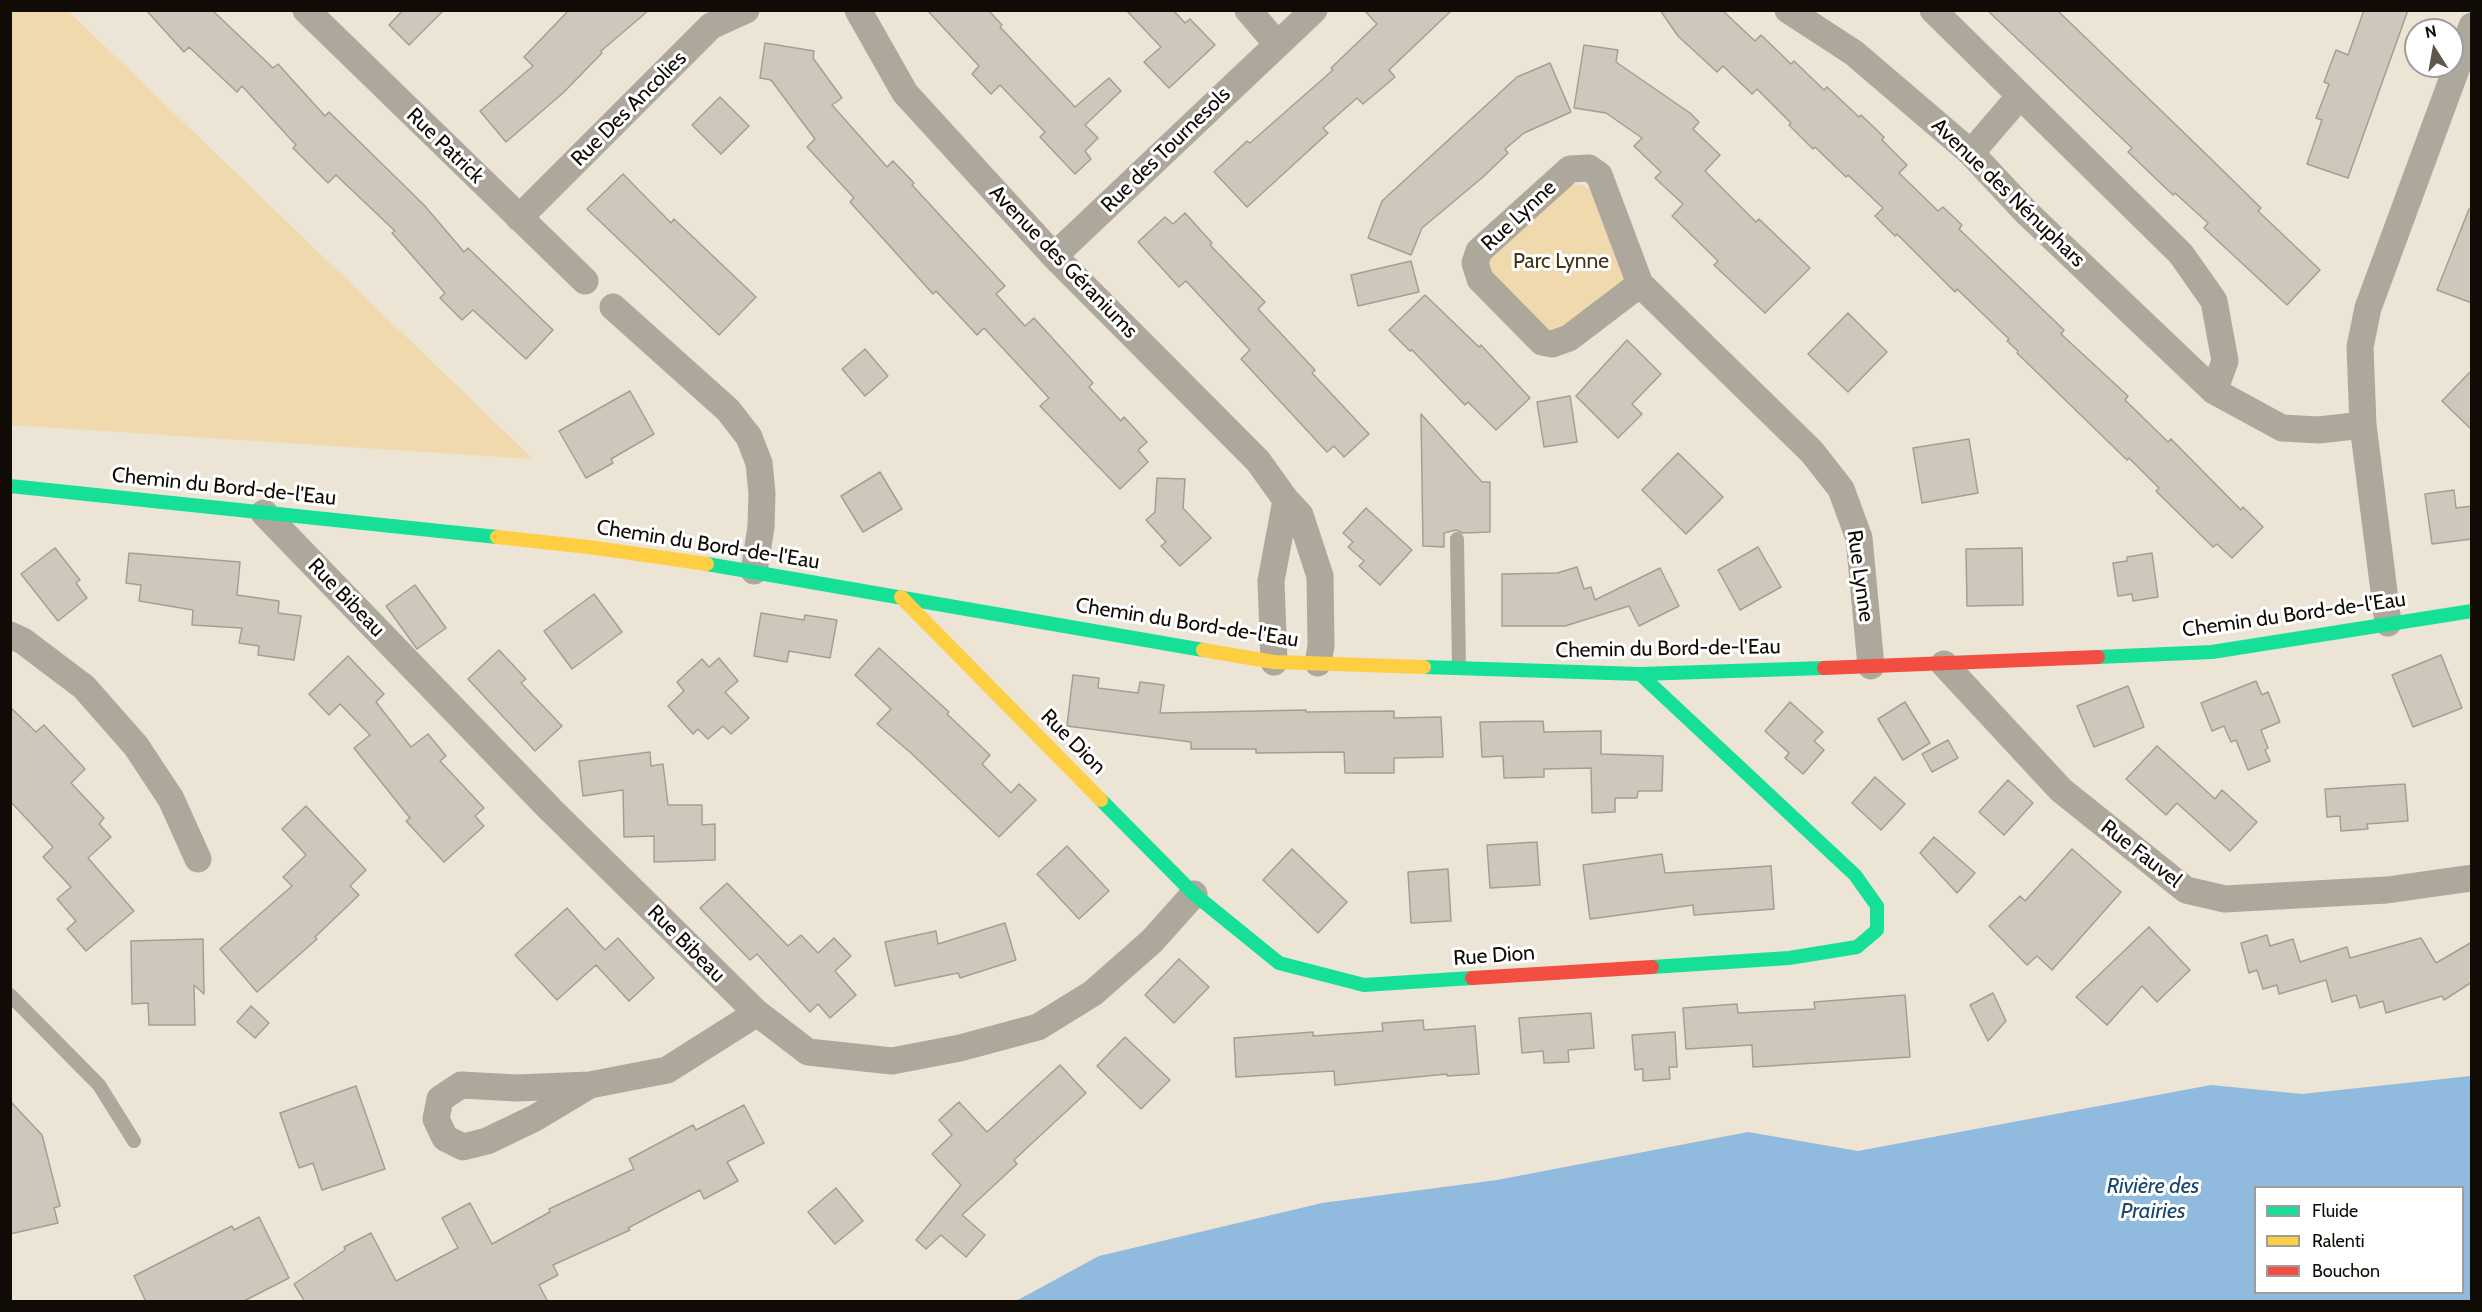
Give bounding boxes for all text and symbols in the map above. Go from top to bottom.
north arrow [2404,18,2464,78]
text: N [2423,21,2438,42]
street label: Rue Des Ancolies [566,46,692,172]
street label: Rue des Tournesols [1096,82,1236,218]
street label: Rue Patrick [401,103,489,189]
street label: Avenue des Nénuphars [1926,113,2090,273]
street label: Rue Lynne [1477,175,1561,257]
street label: Avenue des Géraniums [984,180,1142,344]
park label: Parc Lynne [1513,249,1609,275]
street label: Chemin du Bord-de-l'Eau [111,463,337,511]
street label: Chemin du Bord-de-l'Eau [595,515,821,575]
street label: Rue Lynne [1841,528,1879,624]
street label: Rue Bibeau [302,554,390,642]
street label: Chemin du Bord-de-l'Eau [2181,587,2407,643]
street label: Chemin du Bord-de-l'Eau [1074,593,1300,653]
street label: Chemin du Bord-de-l'Eau [1555,634,1781,664]
street label: Rue Dion [1035,704,1111,780]
street label: Rue Fauvel [2096,815,2186,893]
street label: Rue Bibeau [642,900,730,988]
street label: Rue Dion [1452,941,1536,971]
water label: Rivière des Prairies [2107,1174,2199,1226]
legend [2254,1186,2464,1294]
text: Fluide [2312,1200,2358,1222]
text: Ralenti [2312,1230,2365,1252]
text: Bouchon [2312,1260,2380,1282]

